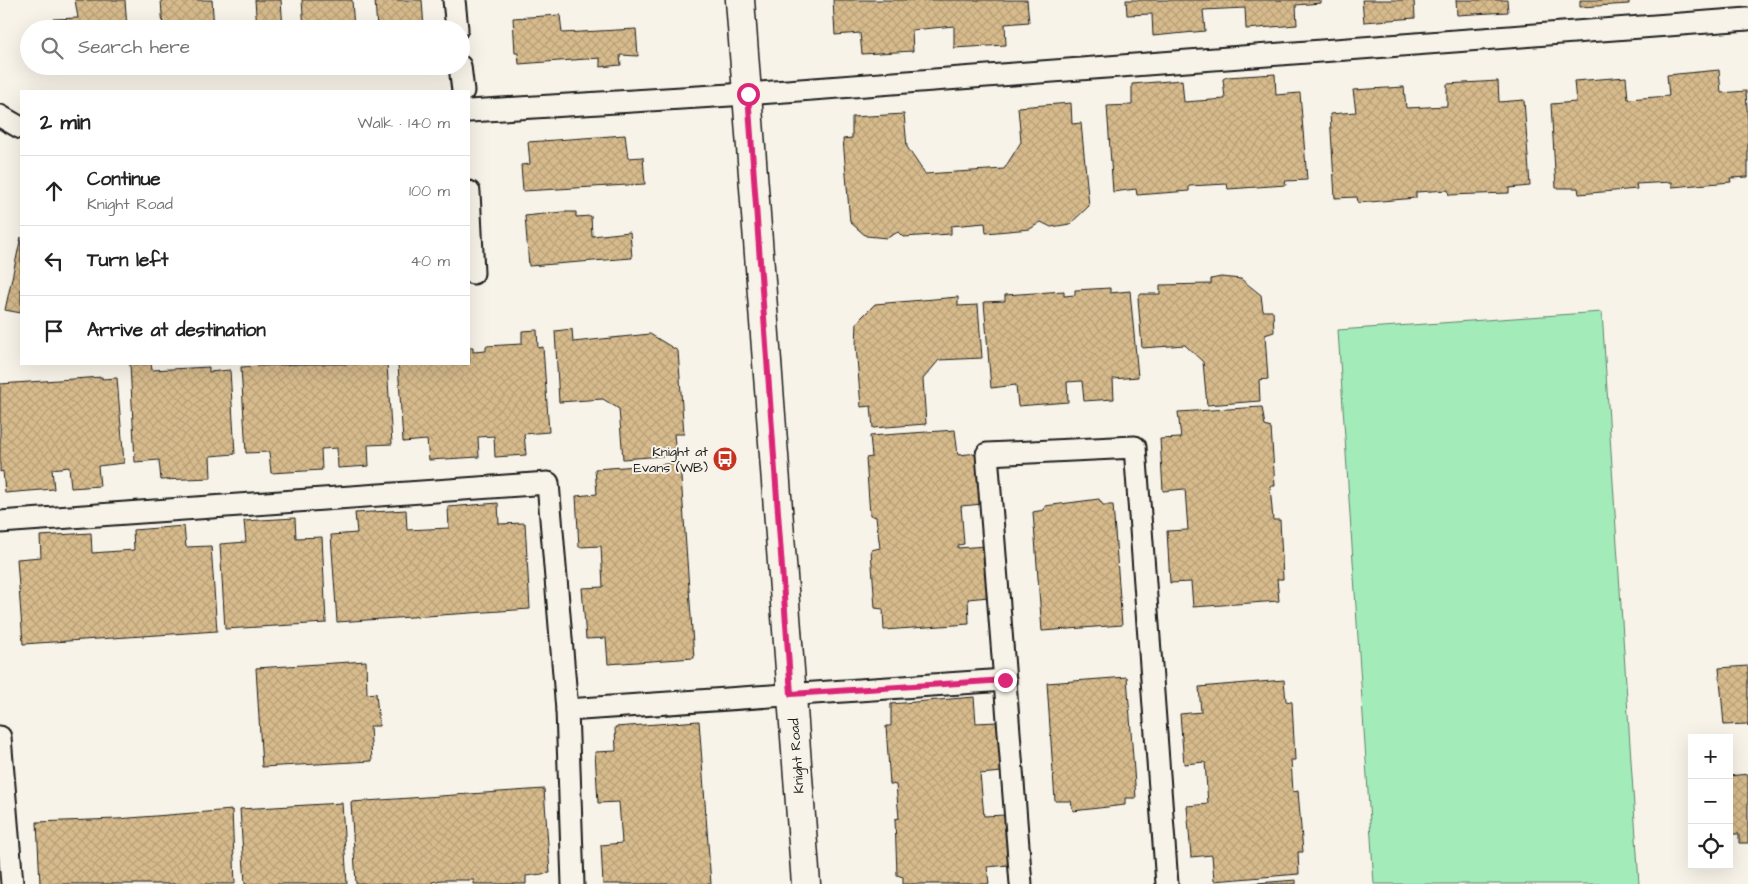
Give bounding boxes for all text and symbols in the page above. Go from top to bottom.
search box [20,20,470,75]
icon: search [38,34,66,62]
text: Search here [78,34,190,61]
route start [737,83,760,106]
text: 2 min [40,108,90,137]
text: Walk · 140 m [358,112,450,134]
text: Continue [87,166,161,193]
icon: ahead [40,177,68,205]
text: 100 m [409,180,450,202]
text: Knight Road [87,193,173,215]
icon: left [40,247,68,275]
text: Turn left [87,247,168,274]
text: 40 m [410,250,450,272]
icon: arrive [40,317,68,345]
text: Arrive at destination [87,317,266,344]
place label: Knight at Evans (WB) [633,442,708,478]
bus stop icon: Knight at Evans (WB) [712,446,738,472]
route end [994,669,1017,692]
street label: Knight Road [784,718,810,794]
map controls [1688,734,1733,869]
button: + [1688,734,1733,779]
button: − [1688,779,1733,824]
button: locate [1688,824,1733,869]

